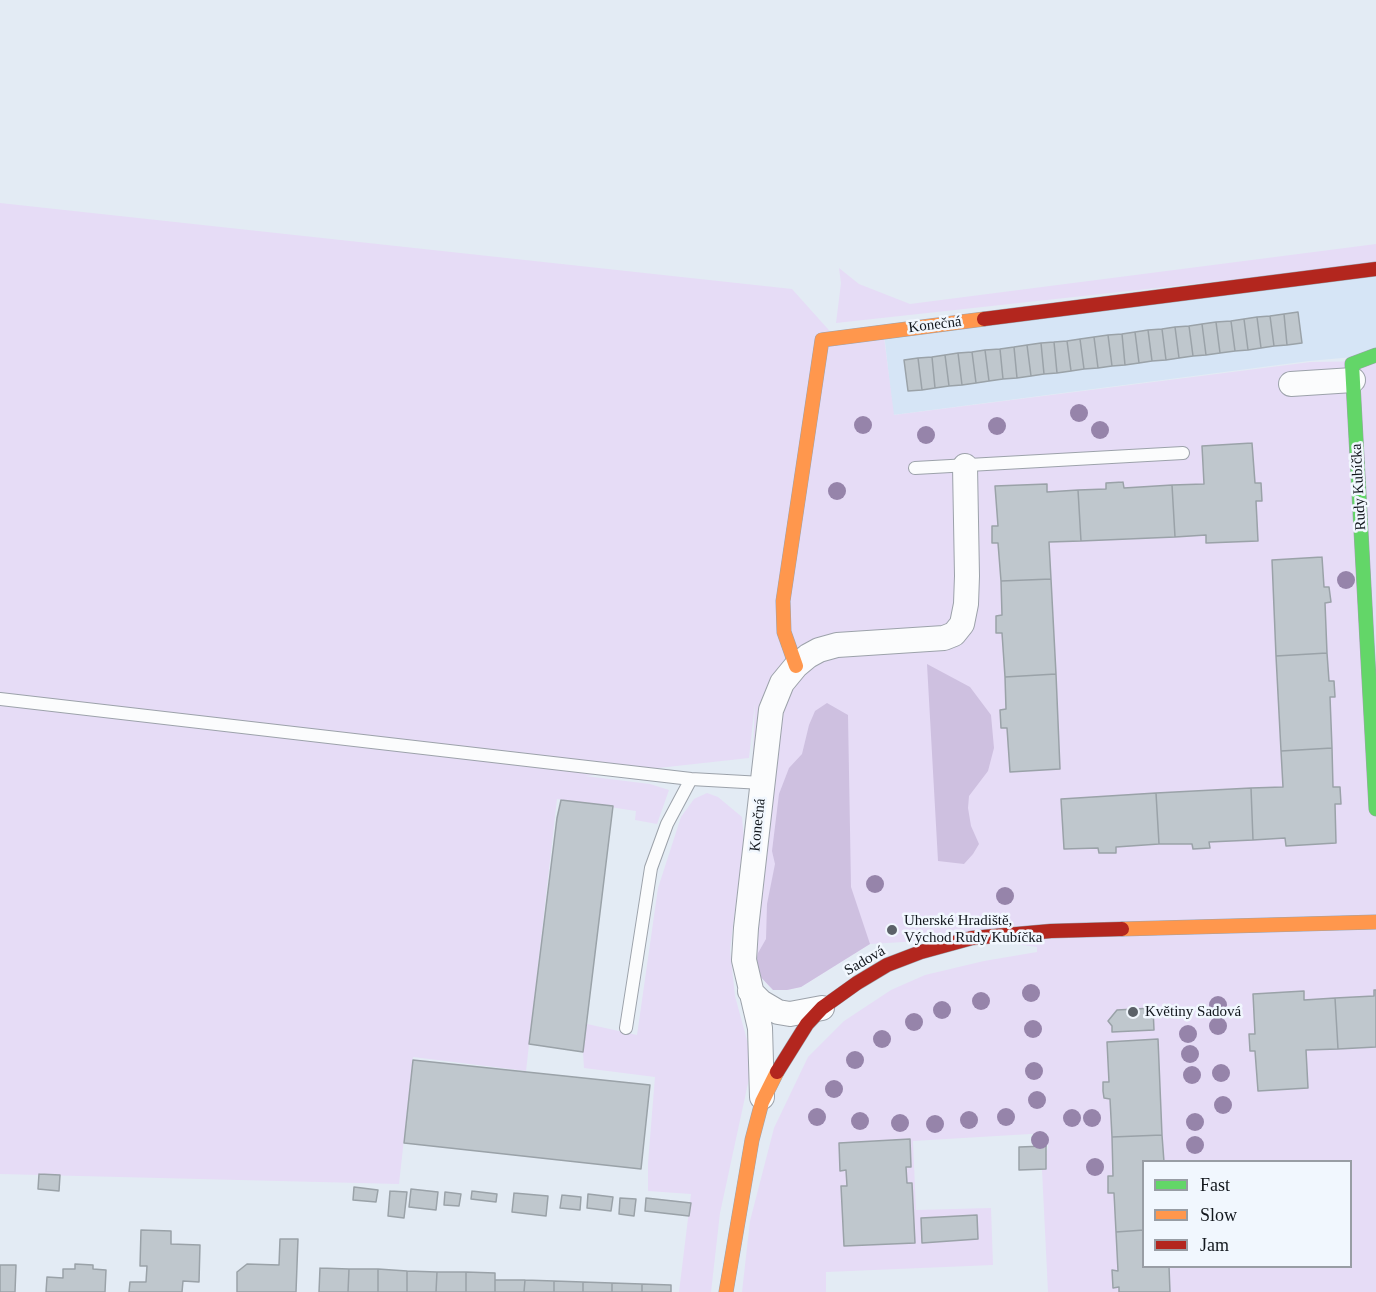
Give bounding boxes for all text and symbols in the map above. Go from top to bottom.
street label: Konečná [907,313,963,337]
street label: Rudy Kubíčka [1348,443,1370,531]
street label: Konečná [746,798,770,852]
place label: Uherské Hradiště, Východ Rudy Kubíčka [904,912,1042,947]
marker: Uherské Hradiště, Východ Rudy Kubíčka [885,923,899,937]
street label: Sadová [841,942,889,980]
place label: Květiny Sadová [1145,1003,1241,1021]
marker: Květiny Sadová [1126,1005,1140,1019]
legend [1142,1160,1352,1268]
text: Fast [1200,1175,1230,1195]
text: Slow [1200,1205,1237,1225]
text: Jam [1200,1235,1229,1255]

